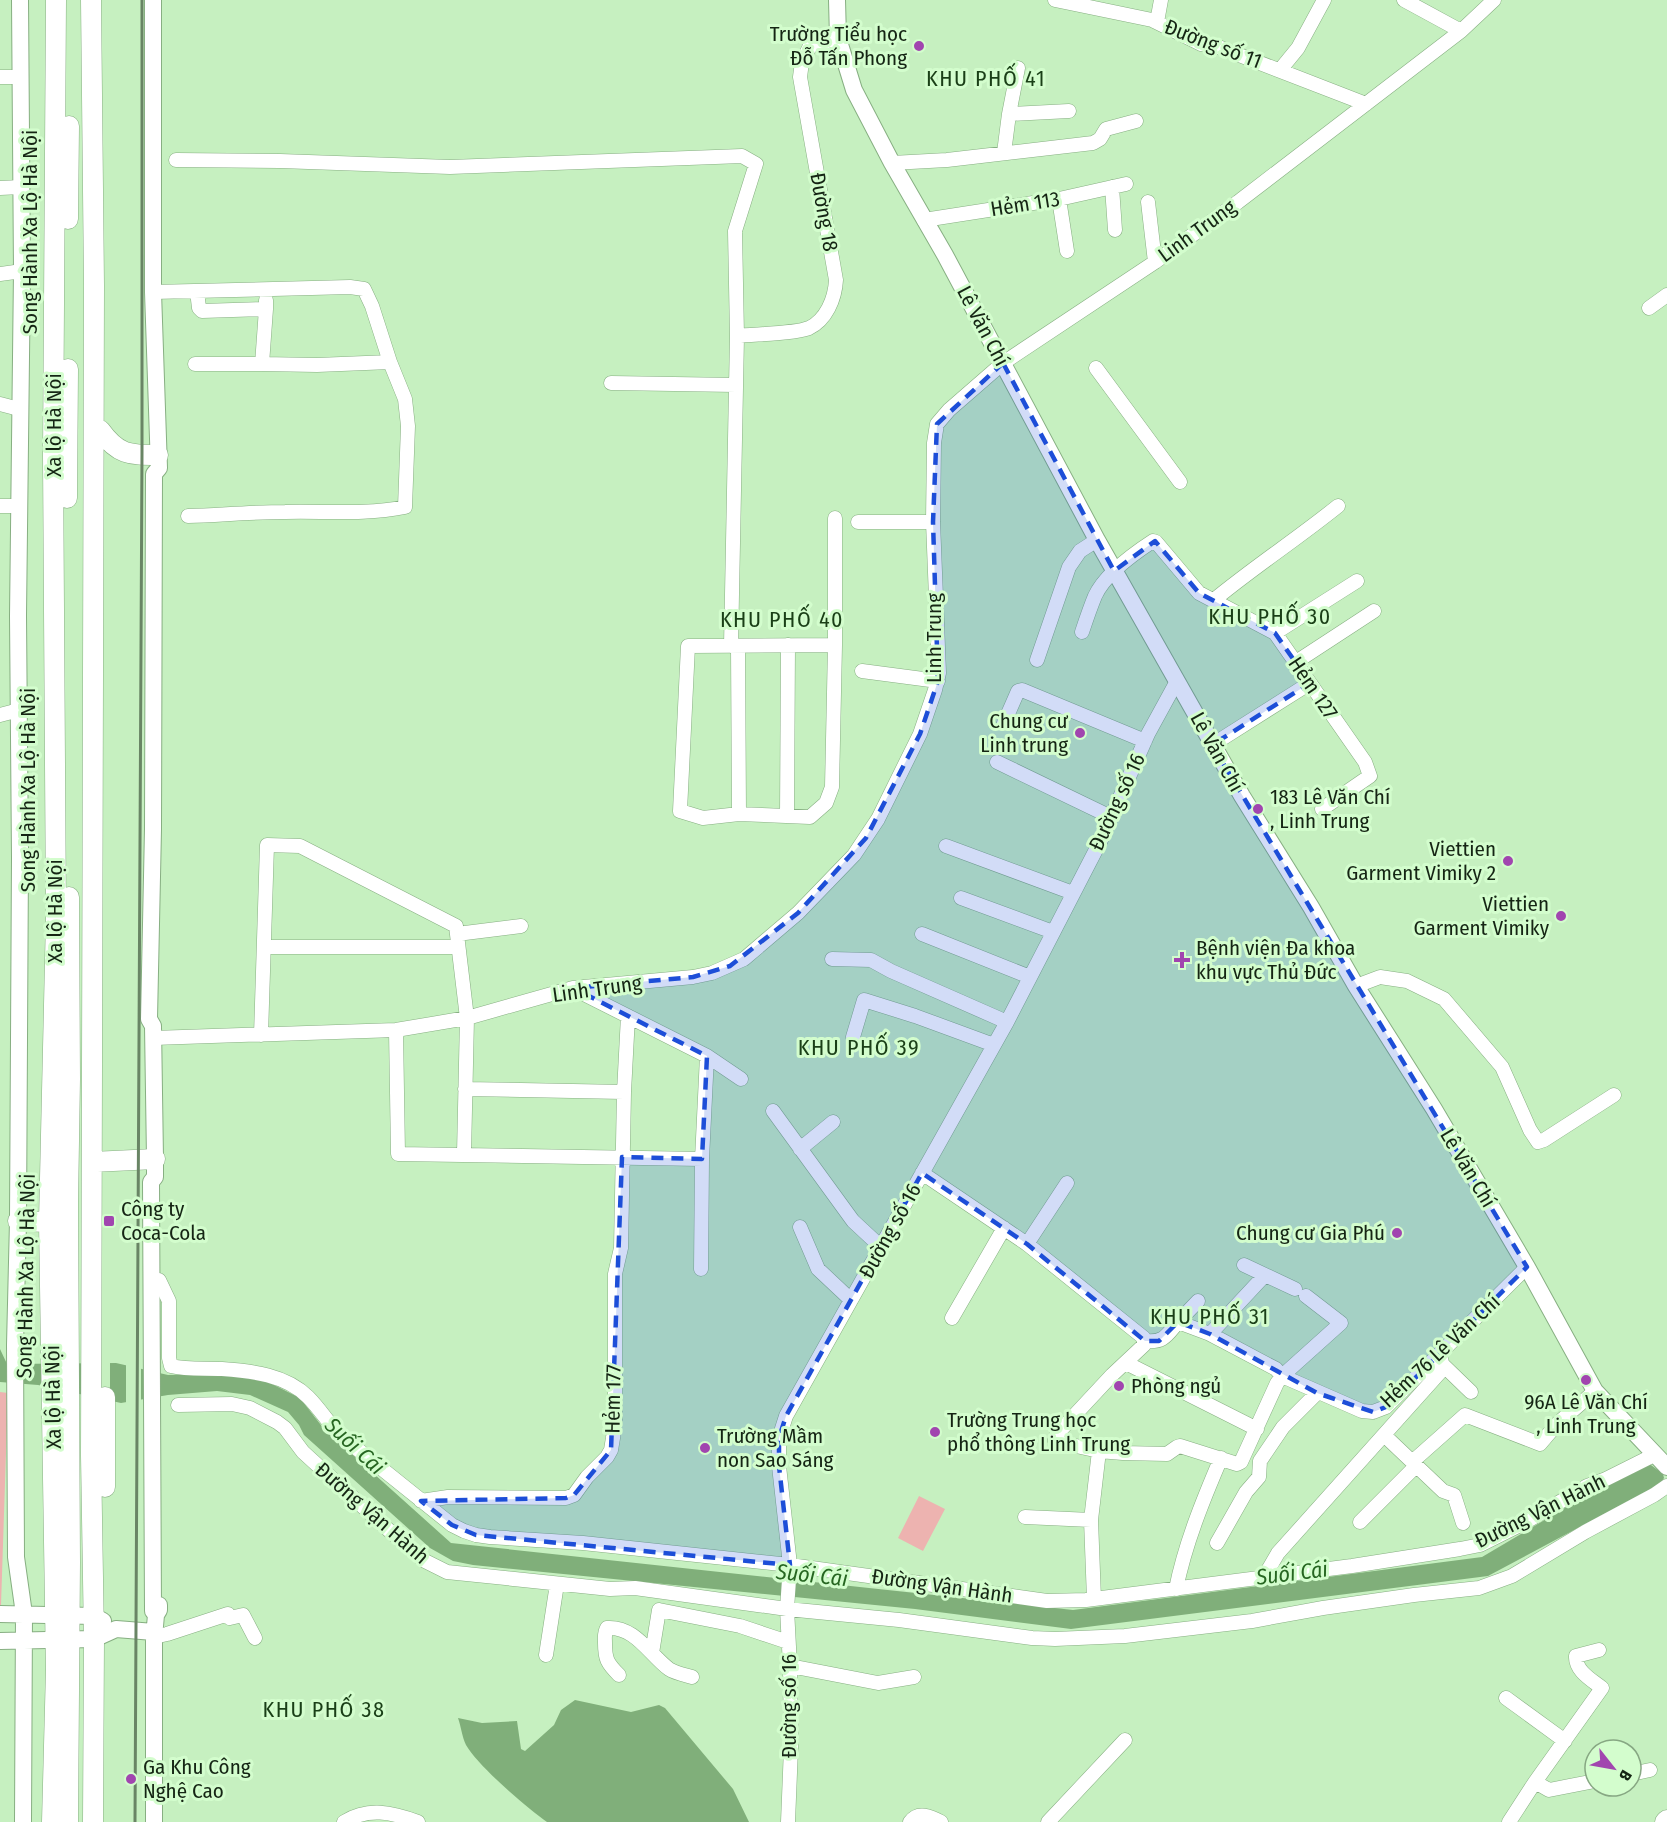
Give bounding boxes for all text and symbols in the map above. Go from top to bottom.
street label: Đường số 11 [1161,14,1265,74]
place label: Trường Tiểu học Đỗ Tấn Phong [770,21,907,71]
marker: Trường Tiểu học Đỗ Tấn Phong [912,39,926,53]
district label: KHU PHỐ 41 [926,62,1046,92]
street label: Song Hành Xa Lộ Hà Nội [17,130,43,334]
street label: Đường 18 [804,171,844,253]
street label: Hẻm 113 [989,186,1061,222]
street label: Linh Trung [1153,194,1241,268]
street label: Lê Văn Chí [951,281,1015,371]
street label: Xa lộ Hà Nội [41,373,67,477]
street label: Linh Trung [921,593,947,683]
district label: KHU PHỐ 30 [1208,600,1332,630]
district label: KHU PHỐ 40 [720,603,844,633]
street label: Hẻm 127 [1283,652,1343,724]
street label: Song Hành Xa Lộ Hà Nội [15,688,41,892]
place label: Chung cư Linh trung [980,708,1068,758]
street label: Lê Văn Chí [1185,708,1249,796]
marker: Chung cư Linh trung [1073,726,1087,740]
street label: Đường số 16 [1083,749,1151,855]
place label: 183 Lê Văn Chí , Linh Trung [1270,784,1390,834]
marker: 183 Lê Văn Chí , Linh Trung [1251,802,1265,816]
place label: Viettien Garment Vimiky 2 [1346,836,1496,886]
marker: Viettien Garment Vimiky 2 [1501,854,1515,868]
street label: Xa lộ Hà Nội [42,859,68,963]
place label: Viettien Garment Vimiky [1413,891,1550,941]
marker: Viettien Garment Vimiky [1554,909,1568,923]
place label: Bệnh viện Đa khoa khu vực Thủ Đức [1196,935,1355,985]
marker: Bệnh viện Đa khoa khu vực Thủ Đức [1173,951,1191,969]
street label: Linh Trung [551,970,643,1008]
district label: KHU PHỐ 39 [798,1031,920,1061]
street label: Lê Văn Chí [1434,1124,1502,1212]
street label: Song Hành Xa Lộ Hà Nội [11,1173,41,1379]
street label: Đường số 16 [853,1179,927,1283]
place label: Công ty Coca-Cola [121,1196,206,1246]
marker: Công ty Coca-Cola [102,1214,116,1228]
place label: Chung cư Gia Phú [1236,1220,1385,1246]
marker: Chung cư Gia Phú [1390,1226,1404,1240]
street label: Hẻm 76 Lê Văn Chí [1375,1289,1505,1413]
district label: KHU PHỐ 31 [1150,1300,1270,1330]
street label: Xa lộ Hà Nội [39,1345,67,1449]
street label: Hẻm 177 [599,1364,627,1434]
place label: Phòng ngủ [1131,1373,1221,1399]
marker: 96A Lê Văn Chí , Linh Trung [1579,1373,1593,1387]
marker: Phòng ngủ [1112,1379,1126,1393]
place label: 96A Lê Văn Chí , Linh Trung [1524,1389,1648,1439]
place label: Trường Trung học phổ thông Linh Trung [947,1407,1130,1457]
water label: Suối Cái [319,1411,391,1481]
place label: Trường Mầm non Sao Sáng [717,1423,834,1473]
marker: Trường Trung học phổ thông Linh Trung [928,1425,942,1439]
marker: Trường Mầm non Sao Sáng [698,1441,712,1455]
street label: Đường Vận Hành [310,1457,434,1569]
street label: Đường Vận Hành [1470,1468,1610,1554]
water label: Suối Cái [1254,1555,1330,1591]
water label: Suối Cái [774,1558,850,1592]
street label: Đường Vận Hành [870,1563,1014,1609]
street label: Đường số 16 [776,1654,802,1758]
district label: KHU PHỐ 38 [263,1693,385,1723]
north arrow [1583,1738,1643,1798]
place label: Ga Khu Công Nghệ Cao [143,1754,251,1804]
text: B [1615,1767,1636,1784]
marker: Ga Khu Công Nghệ Cao [124,1772,138,1786]

